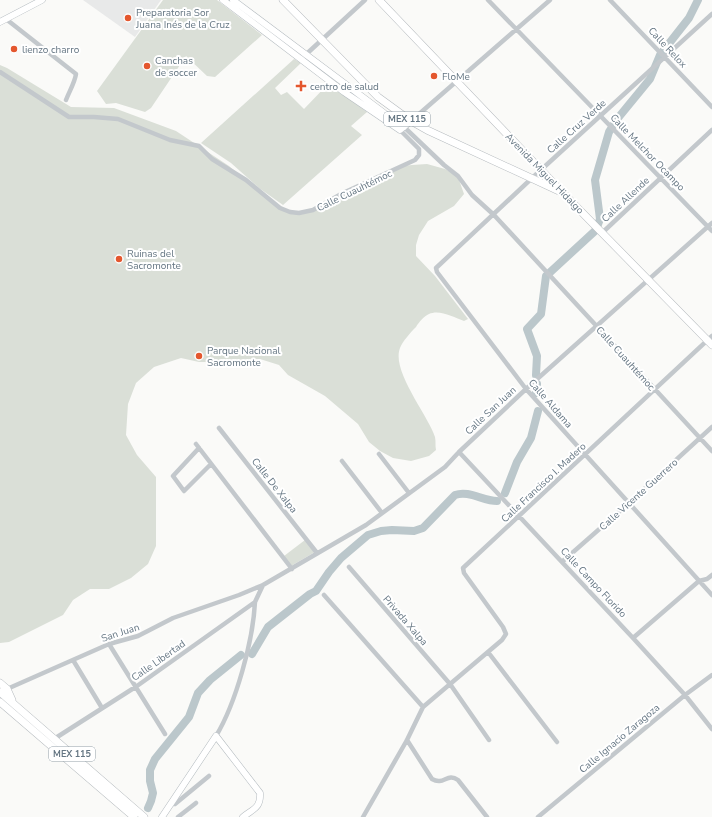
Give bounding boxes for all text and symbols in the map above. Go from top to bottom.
place label: Preparatoria Sor Juana Inés de la Cruz [135,6,230,32]
marker: Preparatoria Sor Juana Inés de la Cruz [123,13,133,23]
street label: Calle Relox [645,24,690,72]
place label: lienzo charro [22,43,80,57]
marker: lienzo charro [9,44,19,54]
place label: Canchas de soccer [155,54,197,80]
marker: Canchas de soccer [142,61,152,71]
place label: FloMe [442,70,470,84]
marker: FloMe [429,71,439,81]
marker: centro de salud [295,80,307,92]
place label: centro de salud [310,80,379,94]
street label: Calle Cruz Verde [544,96,609,157]
street label: Calle Melchor Ocampo [607,111,688,195]
road number: MEX 115 [384,112,430,126]
street label: Avenida Miguel Hidalgo [502,130,587,218]
street label: Calle Cuauhtémoc [315,166,395,215]
street label: Calle Allende [599,174,653,226]
place label: Ruinas del Sacromonte [127,247,181,273]
marker: Ruinas del Sacromonte [114,254,124,264]
street label: Calle Cuauhtémoc [593,324,658,394]
place label: Parque Nacional Sacromonte [207,344,280,370]
marker: Parque Nacional Sacromonte [194,351,204,361]
street label: Calle Aldama [525,376,575,431]
street label: Calle San Juan [462,383,519,438]
street label: Calle Francisco I. Madero [498,439,590,526]
street label: Calle De Xalpa [248,455,300,516]
street label: Calle Vicente Guerrero [596,455,681,534]
street label: Calle Campo Florido [557,545,630,621]
street label: Privada Xalpa [380,593,431,649]
street label: San Juan [99,620,141,646]
street label: Calle Libertad [129,637,189,685]
street label: Calle Ignacio Zaragoza [576,701,663,777]
road number: MEX 115 [49,747,95,761]

